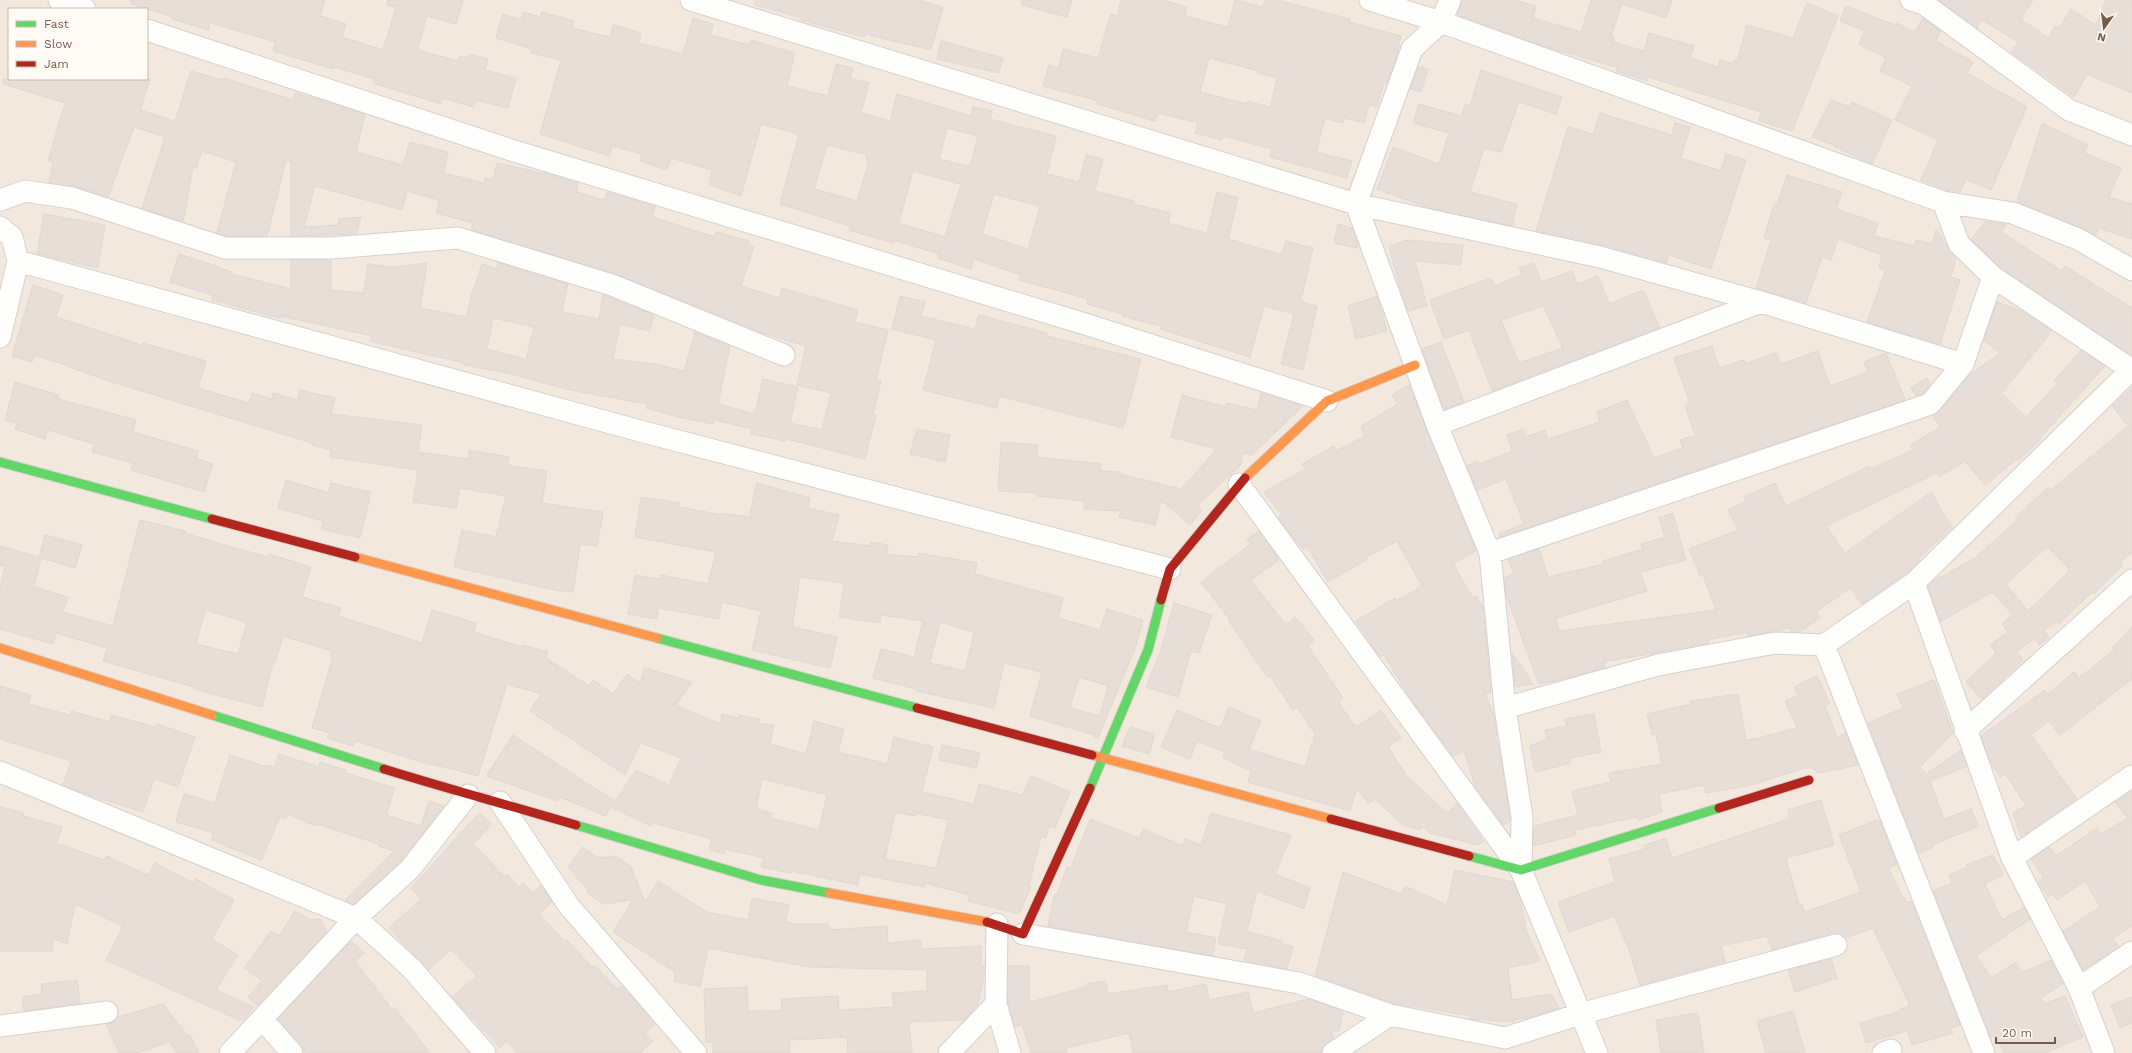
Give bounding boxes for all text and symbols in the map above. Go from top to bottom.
legend [8,8,148,80]
north arrow [2084,8,2124,48]
text: Fast [44,17,69,31]
text: N [2096,30,2107,45]
text: Slow [44,37,72,51]
text: Jam [44,57,69,71]
scale bar [1996,1019,2055,1045]
text: 20 m [2002,1026,2032,1040]

